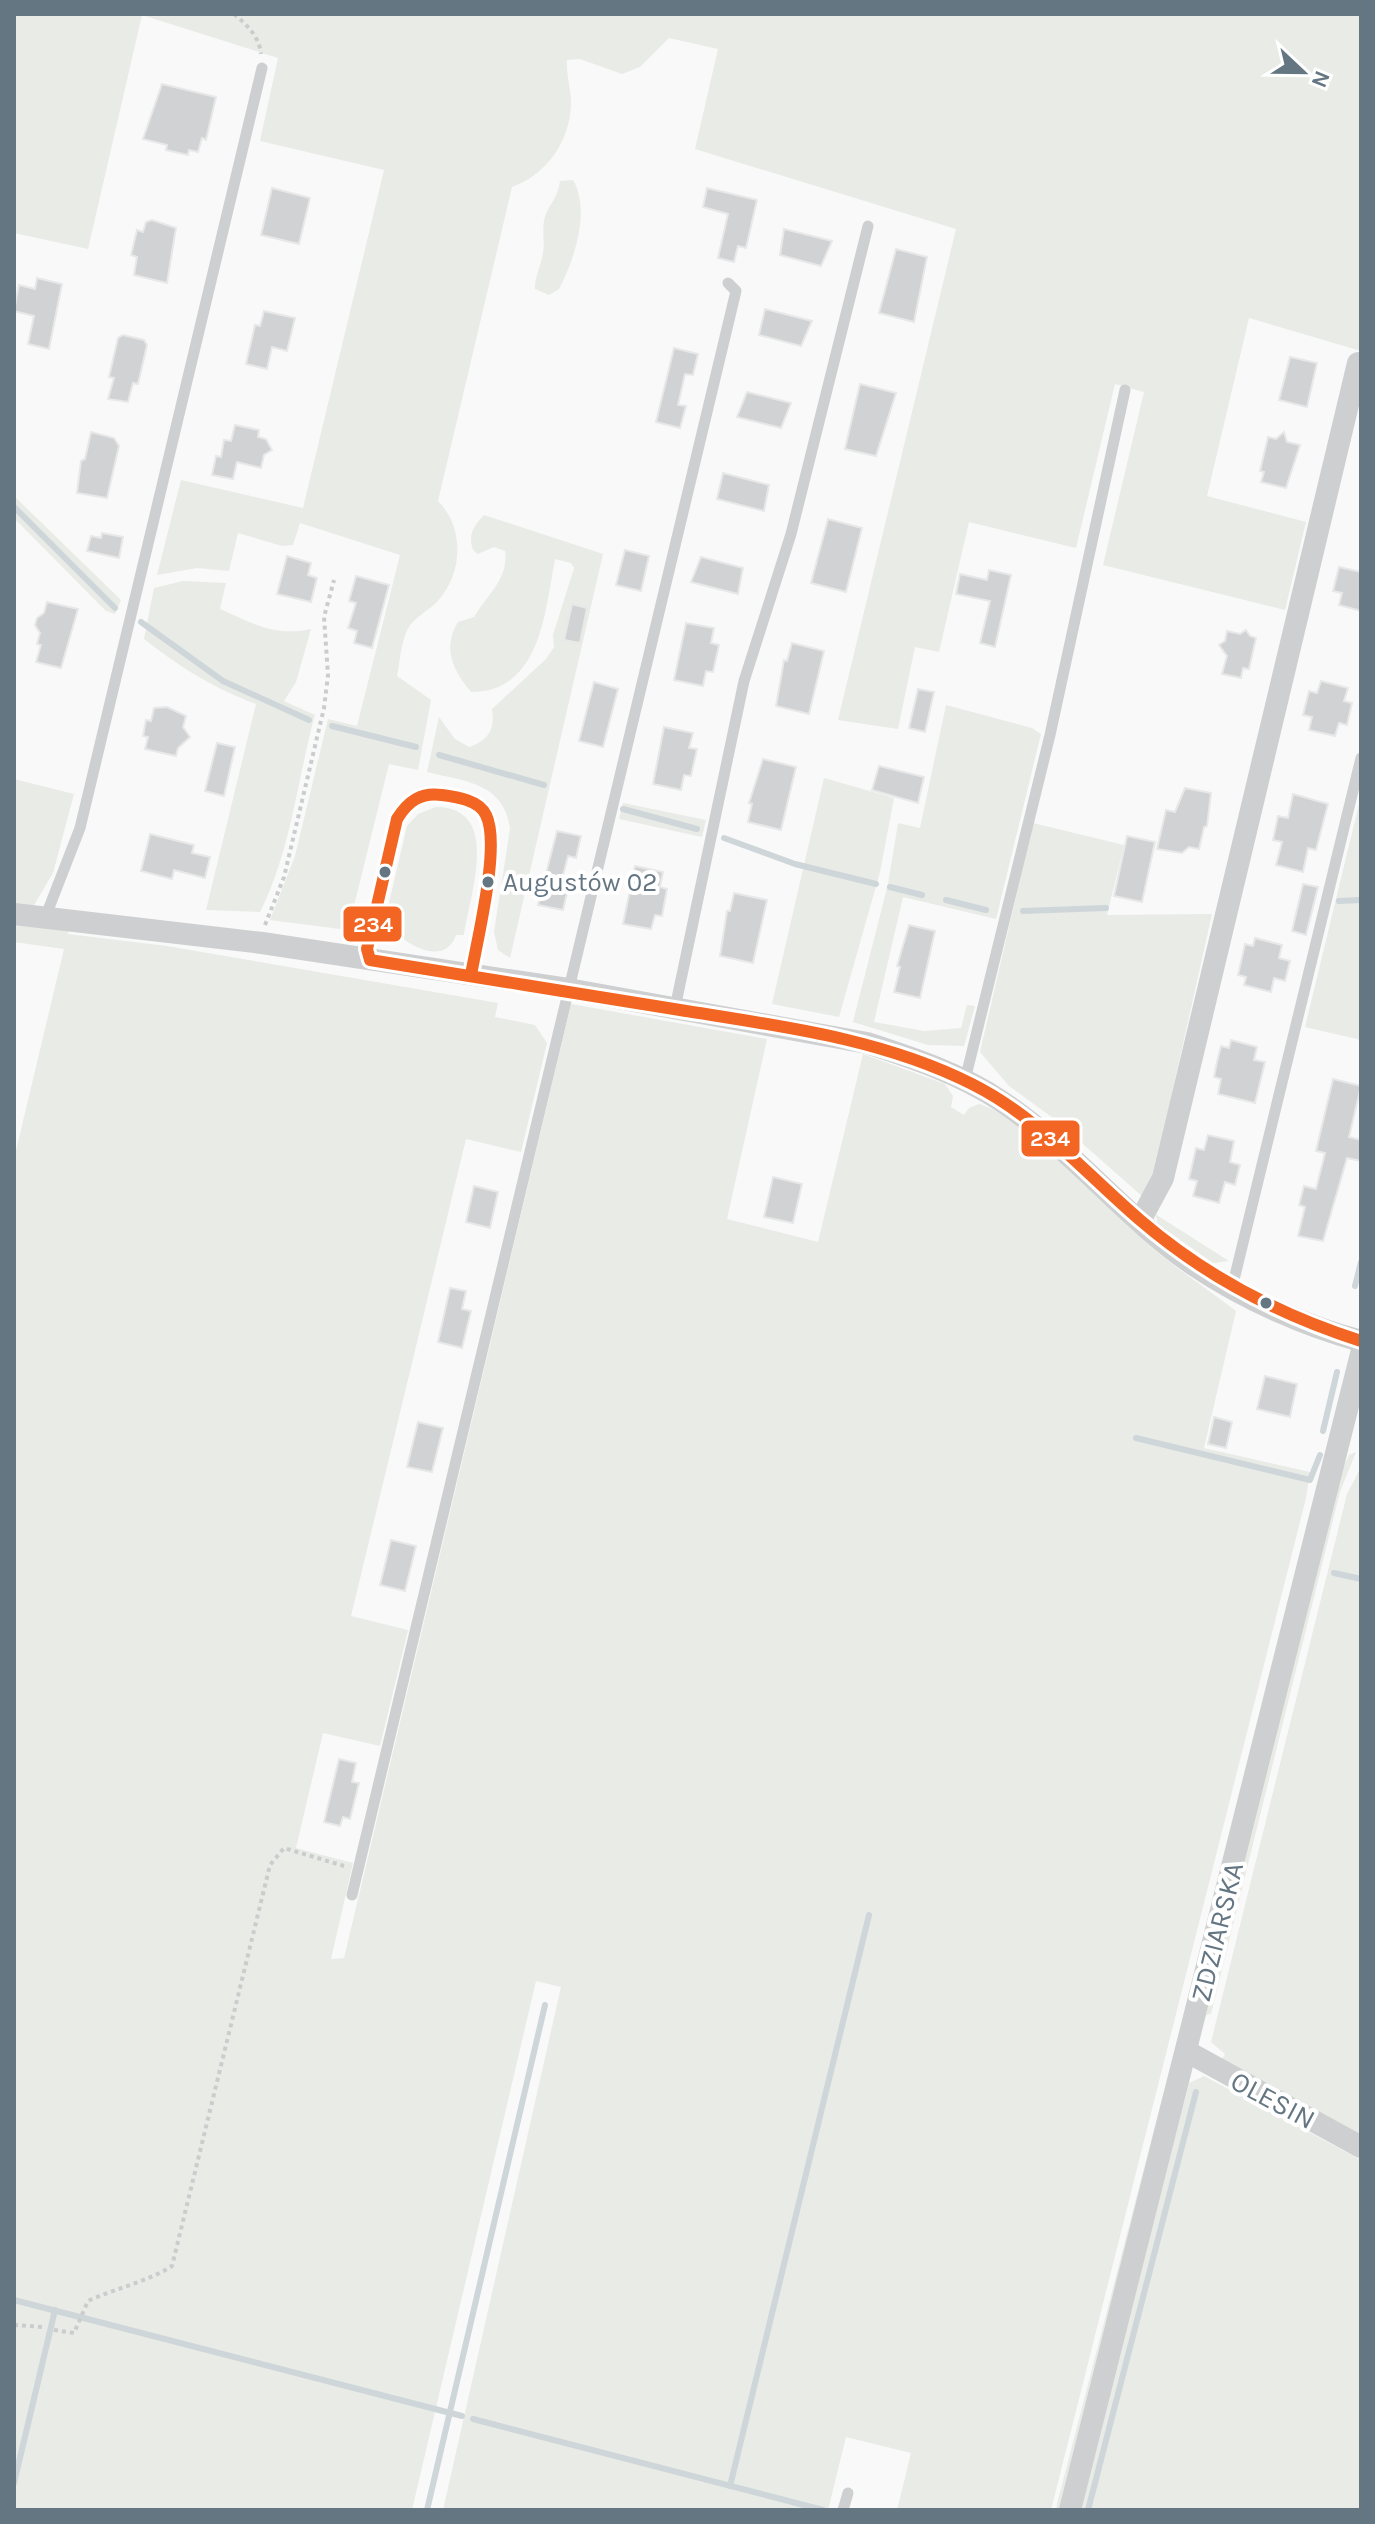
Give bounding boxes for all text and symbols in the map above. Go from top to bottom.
north arrow [1263,32,1343,112]
text: N [1306,67,1336,91]
unlabelled marker [377,864,393,880]
place label: Augustów 02 [503,867,657,898]
marker: Augustów 02 [480,874,496,890]
line badge: 234 [342,905,403,943]
text: 234 [353,912,393,938]
line badge: 234 [1020,1119,1081,1158]
text: 234 [1030,1126,1070,1152]
unlabelled marker [1258,1295,1274,1311]
street label: ZDZIARSKA [1184,1859,1250,2005]
street label: OLESIN [1225,2064,1321,2136]

